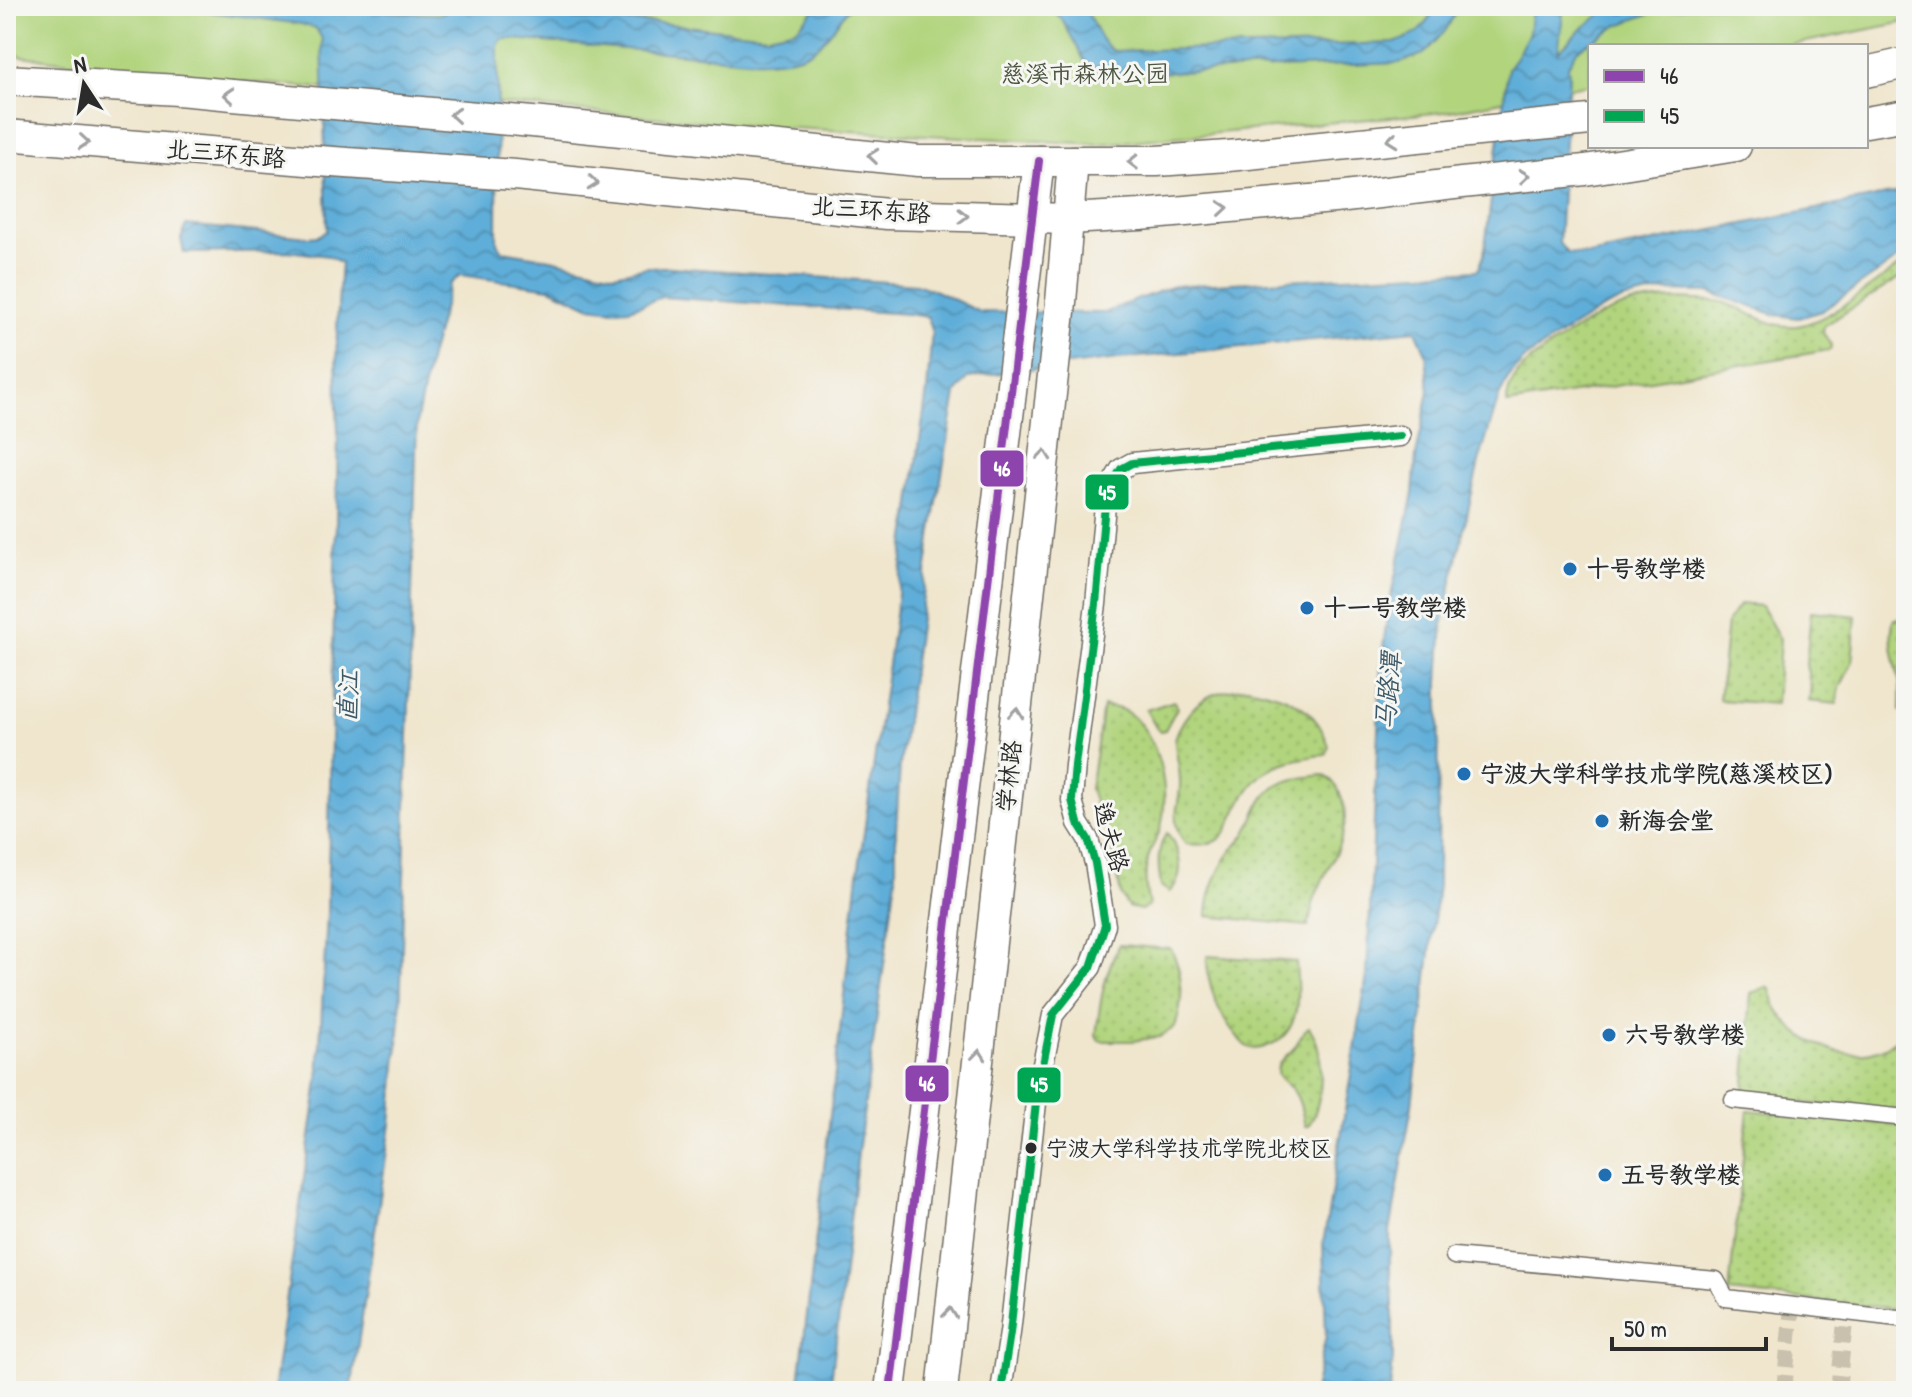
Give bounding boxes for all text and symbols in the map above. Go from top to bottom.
north arrow [44,44,124,124]
legend [1588,44,1868,148]
text: N [71,48,89,80]
park label: 慈溪市森林公园 [1001,57,1169,89]
text: 46 [1660,59,1679,91]
one-way arrow [222,87,235,104]
text: 45 [1660,99,1679,131]
one-way arrow [448,107,461,124]
one-way arrow [1385,131,1398,148]
street label: 北三环东路 [165,132,287,174]
one-way arrow [78,133,91,150]
one-way arrow [866,148,879,165]
one-way arrow [1126,153,1139,170]
one-way arrow [1518,168,1531,185]
one-way arrow [587,175,600,192]
street label: 北三环东路 [810,189,932,229]
one-way arrow [1217,200,1230,217]
one-way arrow [957,207,970,225]
one-way arrow [1035,448,1052,461]
line badge: 46 [979,449,1025,488]
text: 46 [993,453,1011,483]
line badge: 45 [1084,473,1130,511]
text: 45 [1098,477,1116,507]
place label: 十号教学楼 [1586,552,1706,584]
marker: 十号教学楼 [1561,560,1579,578]
place label: 十一号教学楼 [1323,591,1467,623]
marker: 十一号教学楼 [1298,599,1316,617]
water label: 马路潭 [1367,649,1409,731]
water label: 直江 [329,668,366,723]
one-way arrow [1008,706,1025,719]
street label: 学林路 [988,738,1028,813]
place label: 宁波大学科学技术学院(慈溪校区) [1480,757,1833,789]
marker: 宁波大学科学技术学院(慈溪校区) [1455,765,1473,783]
street label: 逸夫路 [1087,798,1137,876]
place label: 新海会堂 [1618,804,1714,836]
marker: 新海会堂 [1593,812,1611,830]
place label: 六号教学楼 [1625,1018,1745,1050]
marker: 六号教学楼 [1600,1026,1618,1044]
one-way arrow [971,1048,988,1061]
line badge: 46 [904,1064,950,1103]
line badge: 45 [1016,1066,1062,1104]
text: 46 [918,1068,936,1098]
text: 45 [1030,1069,1048,1099]
place label: 宁波大学科学技术学院北校区 [1046,1133,1332,1163]
marker: 宁波大学科学技术学院北校区 [1023,1140,1039,1156]
place label: 五号教学楼 [1621,1158,1741,1190]
marker: 五号教学楼 [1596,1166,1614,1184]
scale bar [1612,1301,1766,1351]
one-way arrow [942,1307,959,1320]
text: 50 m [1624,1312,1667,1344]

